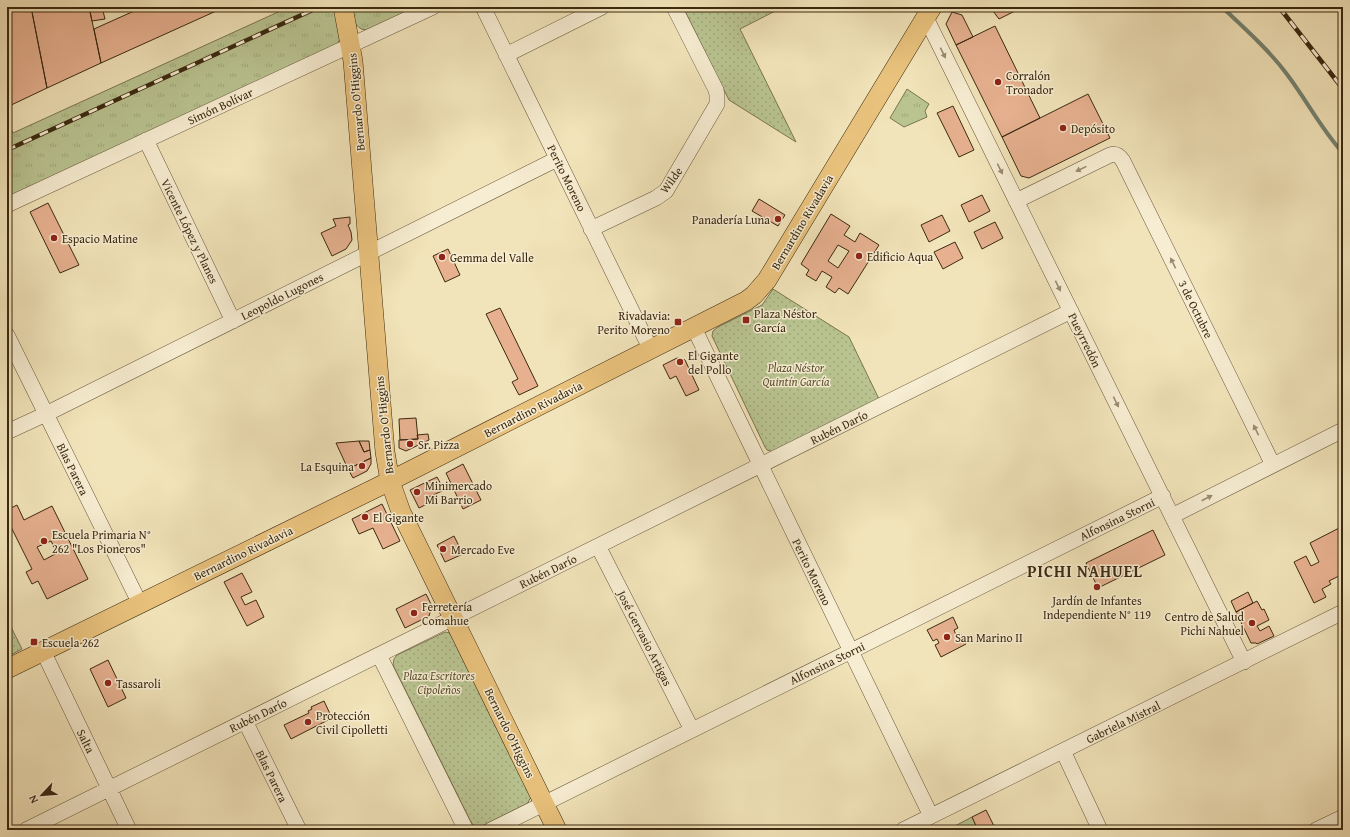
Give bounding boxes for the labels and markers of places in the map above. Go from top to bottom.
place label: Corralón Tronador [1006,67,1054,98]
marker: Corralón Tronador [993,77,1003,87]
place label: Depósito [1071,120,1115,137]
marker: Depósito [1058,123,1068,133]
place label: Panadería Luna [692,211,770,228]
marker: Panadería Luna [773,214,783,224]
place label: Espacio Matine [62,230,138,247]
marker: Espacio Matine [49,233,59,243]
place label: Edificio Aqua [867,248,934,265]
place label: Gemma del Valle [450,249,534,266]
marker: Edificio Aqua [854,251,864,261]
marker: Gemma del Valle [437,252,447,262]
place label: Plaza Néstor García [754,305,817,336]
place label: Rivadavia: Perito Moreno [597,307,670,338]
marker: Plaza Néstor García [741,315,751,325]
marker: Rivadavia: Perito Moreno [673,317,683,327]
place label: El Gigante del Pollo [688,347,739,378]
marker: El Gigante del Pollo [675,357,685,367]
place label: Sr. Pizza [418,436,460,453]
marker: Sr. Pizza [405,439,415,449]
place label: La Esquina [300,458,354,475]
marker: La Esquina [357,461,367,471]
place label: Minimercado Mi Barrio [425,477,492,508]
marker: Minimercado Mi Barrio [412,487,422,497]
place label: El Gigante [373,509,424,526]
marker: El Gigante [360,512,370,522]
place label: Escuela Primaria N° 262 "Los Pioneros" [52,526,151,557]
marker: Escuela Primaria N° 262 "Los Pioneros" [39,536,49,546]
place label: Mercado Eve [451,541,515,558]
marker: Mercado Eve [438,544,448,554]
marker: Jardín de Infantes Independiente N° 119 [1092,582,1102,592]
place label: Jardín de Infantes Independiente N° 119 [1043,592,1151,623]
place label: Ferretería Comahue [422,598,473,629]
marker: Ferretería Comahue [409,608,419,618]
place label: Centro de Salud Pichi Nahuel [1165,608,1245,639]
marker: Centro de Salud Pichi Nahuel [1247,618,1257,628]
place label: San Marino II [955,629,1023,646]
marker: San Marino II [942,632,952,642]
place label: Escuela 262 [42,634,100,651]
marker: Escuela 262 [29,637,39,647]
place label: Tassaroli [116,675,161,692]
marker: Tassaroli [103,678,113,688]
place label: Protección Civil Cipolletti [316,707,389,738]
marker: Protección Civil Cipolletti [303,717,313,727]

